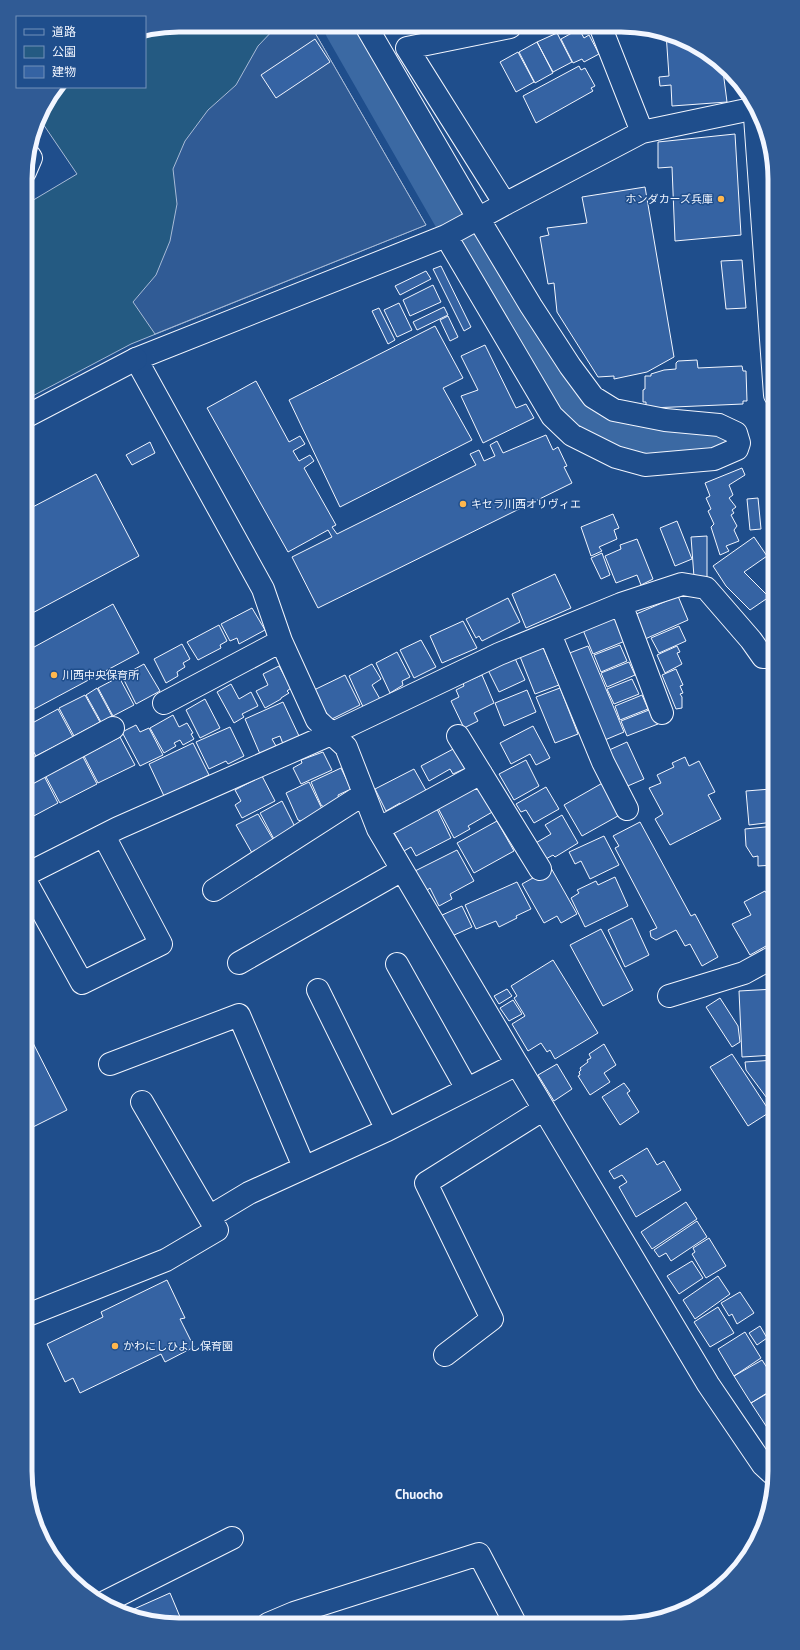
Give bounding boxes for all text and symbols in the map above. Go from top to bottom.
legend [16,16,146,88]
text: 道路 [52,24,76,39]
text: 公園 [52,44,76,59]
text: 建物 [52,64,76,79]
place label: ホンダカーズ兵庫 [626,192,713,206]
marker: ホンダカーズ兵庫 [716,194,726,204]
place label: キセラ川西オリヴィエ [471,497,581,511]
marker: キセラ川西オリヴィエ [458,499,468,509]
place label: 川西中央保育所 [62,668,140,682]
marker: 川西中央保育所 [49,670,59,680]
place label: かわにしひよし保育園 [123,1339,233,1353]
marker: かわにしひよし保育園 [110,1341,120,1351]
district label: Chuocho [395,1486,443,1503]

